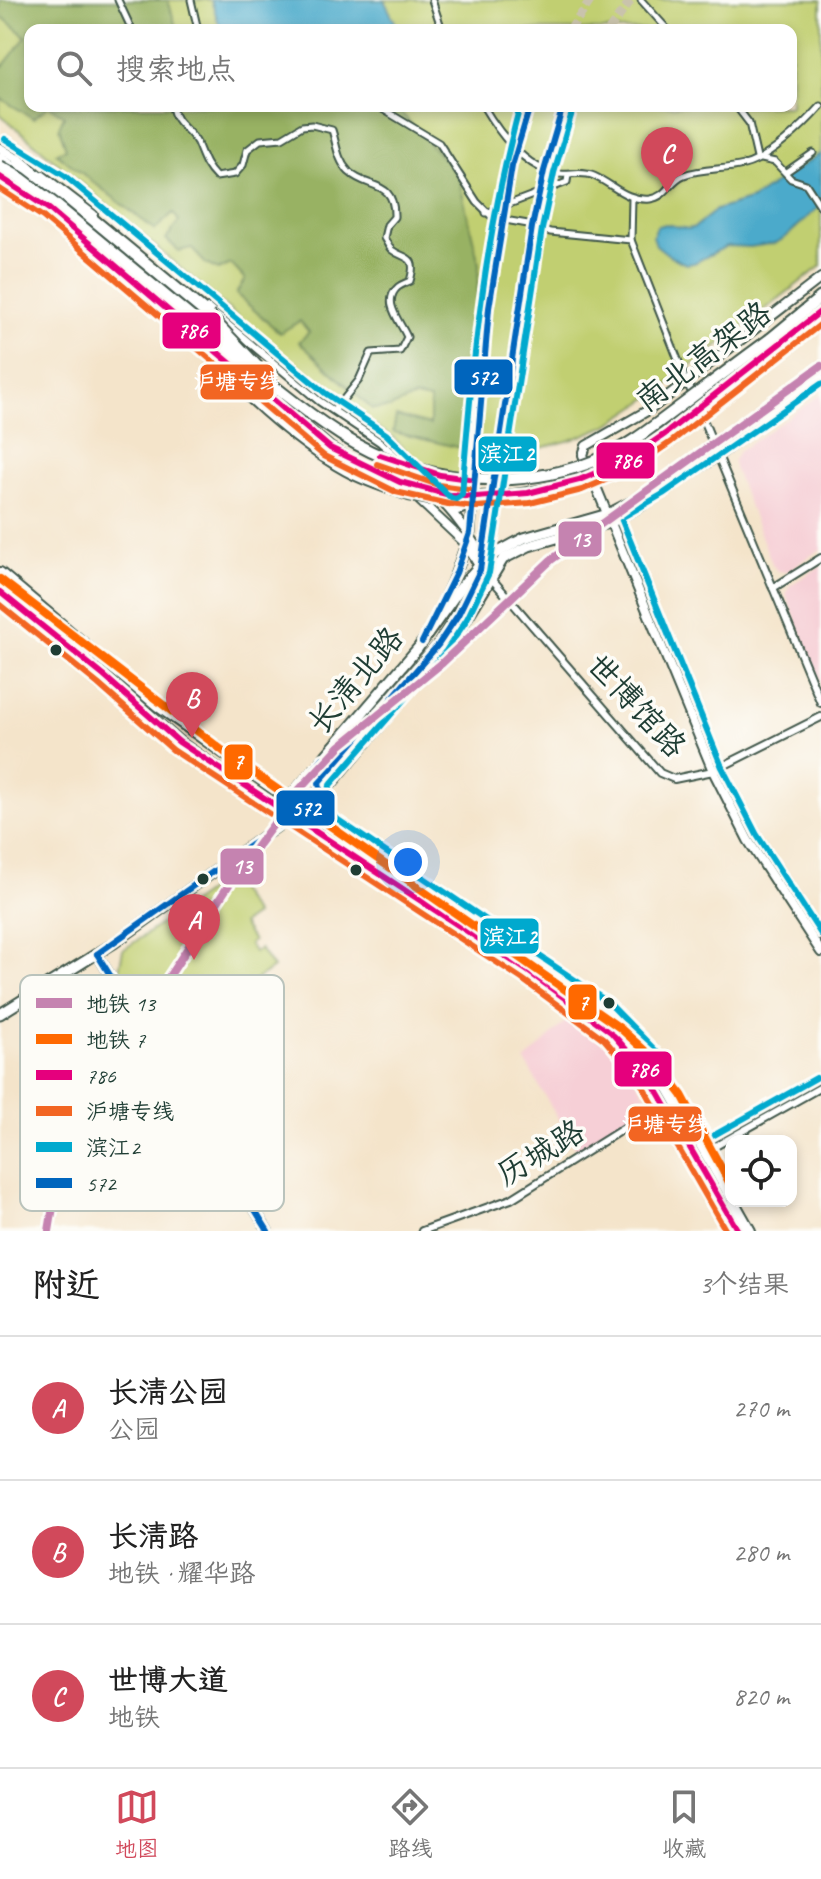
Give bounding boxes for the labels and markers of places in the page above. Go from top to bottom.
pin: C [641,127,693,193]
unlabelled marker [48,642,64,658]
pin: B [166,672,218,738]
unlabelled marker [348,862,364,878]
unlabelled marker [195,871,211,887]
pin: A [168,894,220,960]
unlabelled marker [601,995,617,1011]

